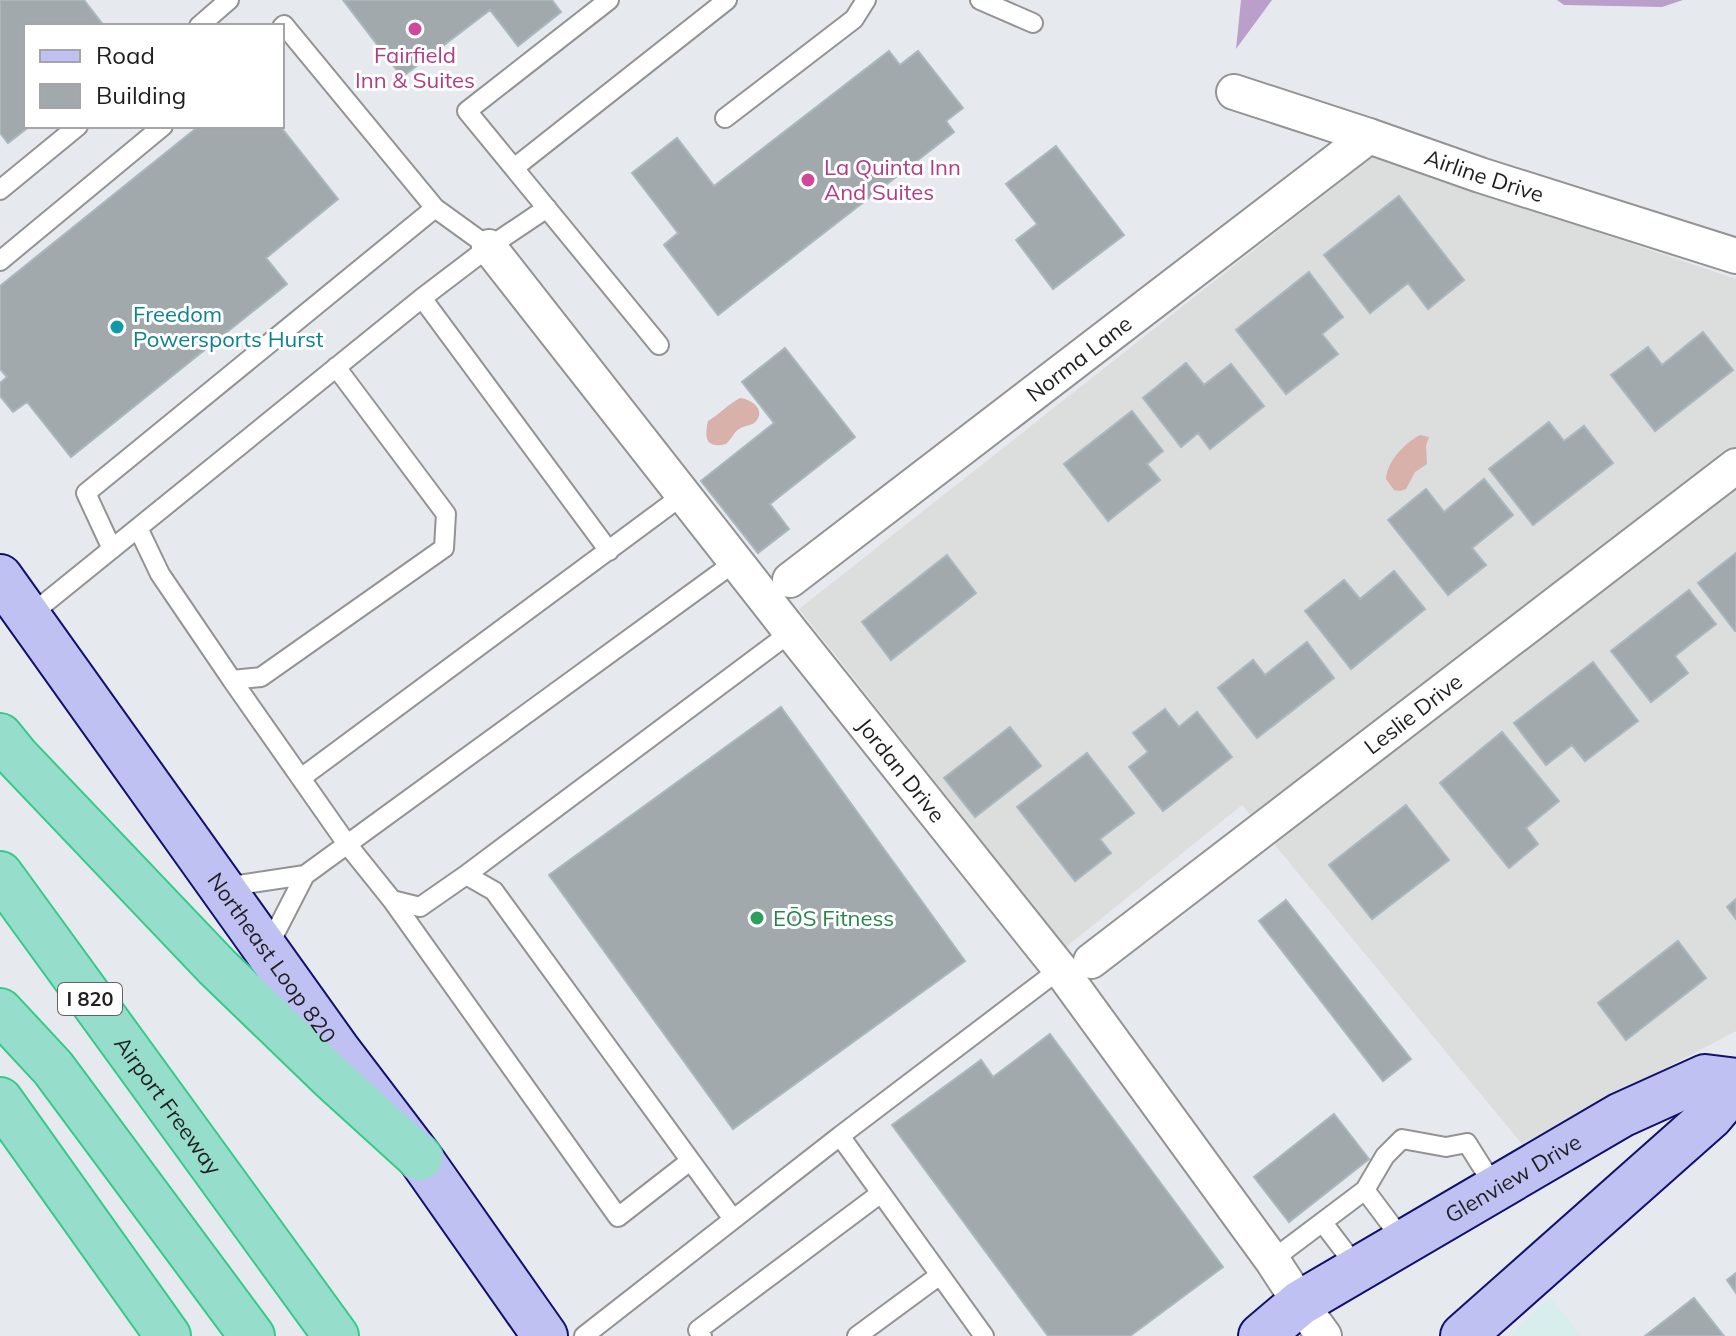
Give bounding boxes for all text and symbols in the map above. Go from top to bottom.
marker: Fairfield Inn & Suites [406,20,424,38]
legend [24,24,284,128]
text: Road [96,40,155,70]
place label: Fairfield Inn & Suites [355,41,475,94]
text: Building [96,80,186,110]
street label: Airline Drive [1421,143,1547,208]
place label: La Quinta Inn And Suites [824,153,961,206]
marker: La Quinta Inn And Suites [799,171,817,189]
place label: Freedom Powersports Hurst [133,300,324,353]
street label: Norma Lane [1021,309,1137,408]
marker: Freedom Powersports Hurst [108,318,126,336]
street label: Leslie Drive [1358,667,1468,760]
street label: Jordan Drive [851,712,951,828]
street label: Northeast Loop 820 [202,867,342,1049]
place label: EŌS Fitness [773,904,894,932]
marker: EŌS Fitness [748,909,766,927]
road number: I 820 [58,983,122,1015]
street label: Airport Freeway [108,1030,228,1180]
street label: Glenview Drive [1440,1127,1586,1229]

